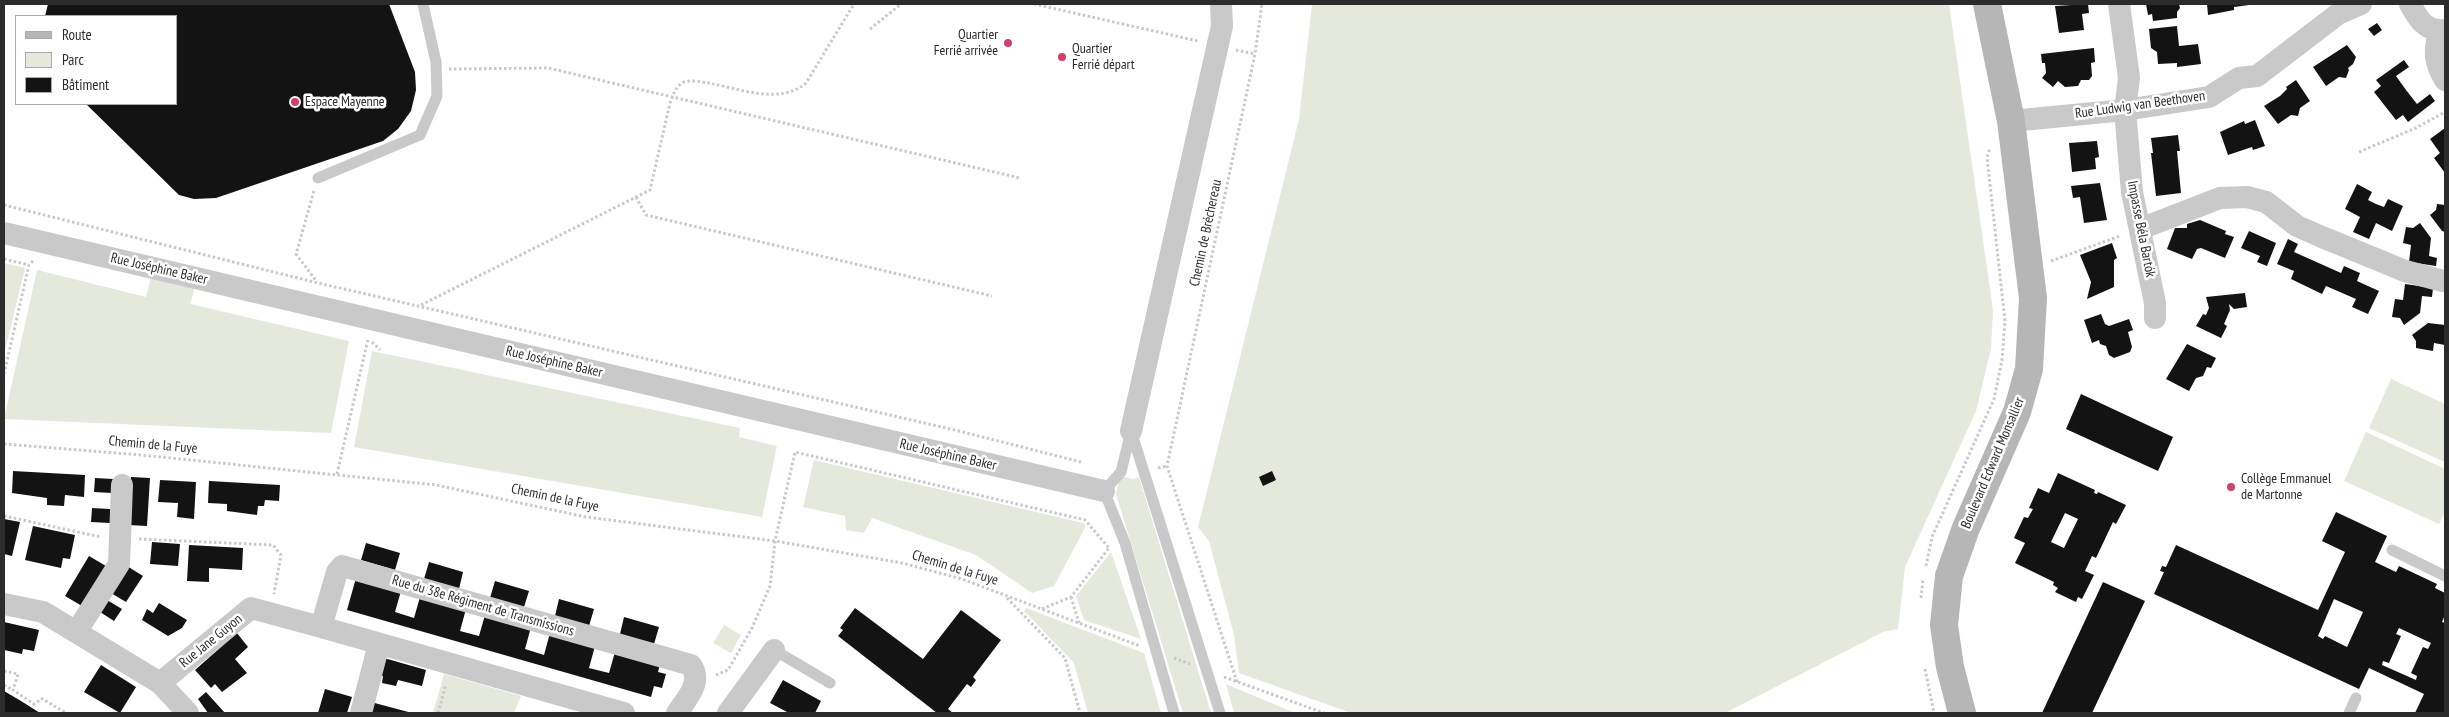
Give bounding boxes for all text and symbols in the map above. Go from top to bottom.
legend [15,15,178,105]
text: Route [62,25,92,44]
place label: Quartier Ferrié arrivée [934,27,998,59]
marker: Quartier Ferrié arrivée [1002,37,1014,49]
place label: Quartier Ferrié départ [1072,41,1135,74]
text: Parc [62,50,84,69]
marker: Quartier Ferrié départ [1056,51,1068,63]
text: Bâtiment [62,75,109,94]
street label: Rue Ludwig van Beethoven [2074,88,2206,122]
place label: Espace Mayenne [305,94,385,110]
marker: Espace Mayenne [289,96,301,108]
street label: Chemin de Bréchereau [1186,178,1226,288]
street label: Impasse Béla Bartók [2123,179,2159,279]
street label: Rue Joséphine Baker [109,250,209,288]
street label: Rue Joséphine Baker [504,343,604,381]
street label: Boulevard Edward Monsallier [1958,395,2028,531]
street label: Chemin de la Fuye [108,433,198,457]
street label: Rue Joséphine Baker [898,436,998,474]
place label: Collège Emmanuel de Martonne [2241,471,2331,504]
street label: Chemin de la Fuye [510,481,600,515]
marker: Collège Emmanuel de Martonne [2225,481,2237,493]
street label: Chemin de la Fuye [910,547,1000,589]
street label: Rue du 38e Régiment de Transmissions [390,572,576,640]
street label: Rue Jane Guyon [176,611,246,671]

